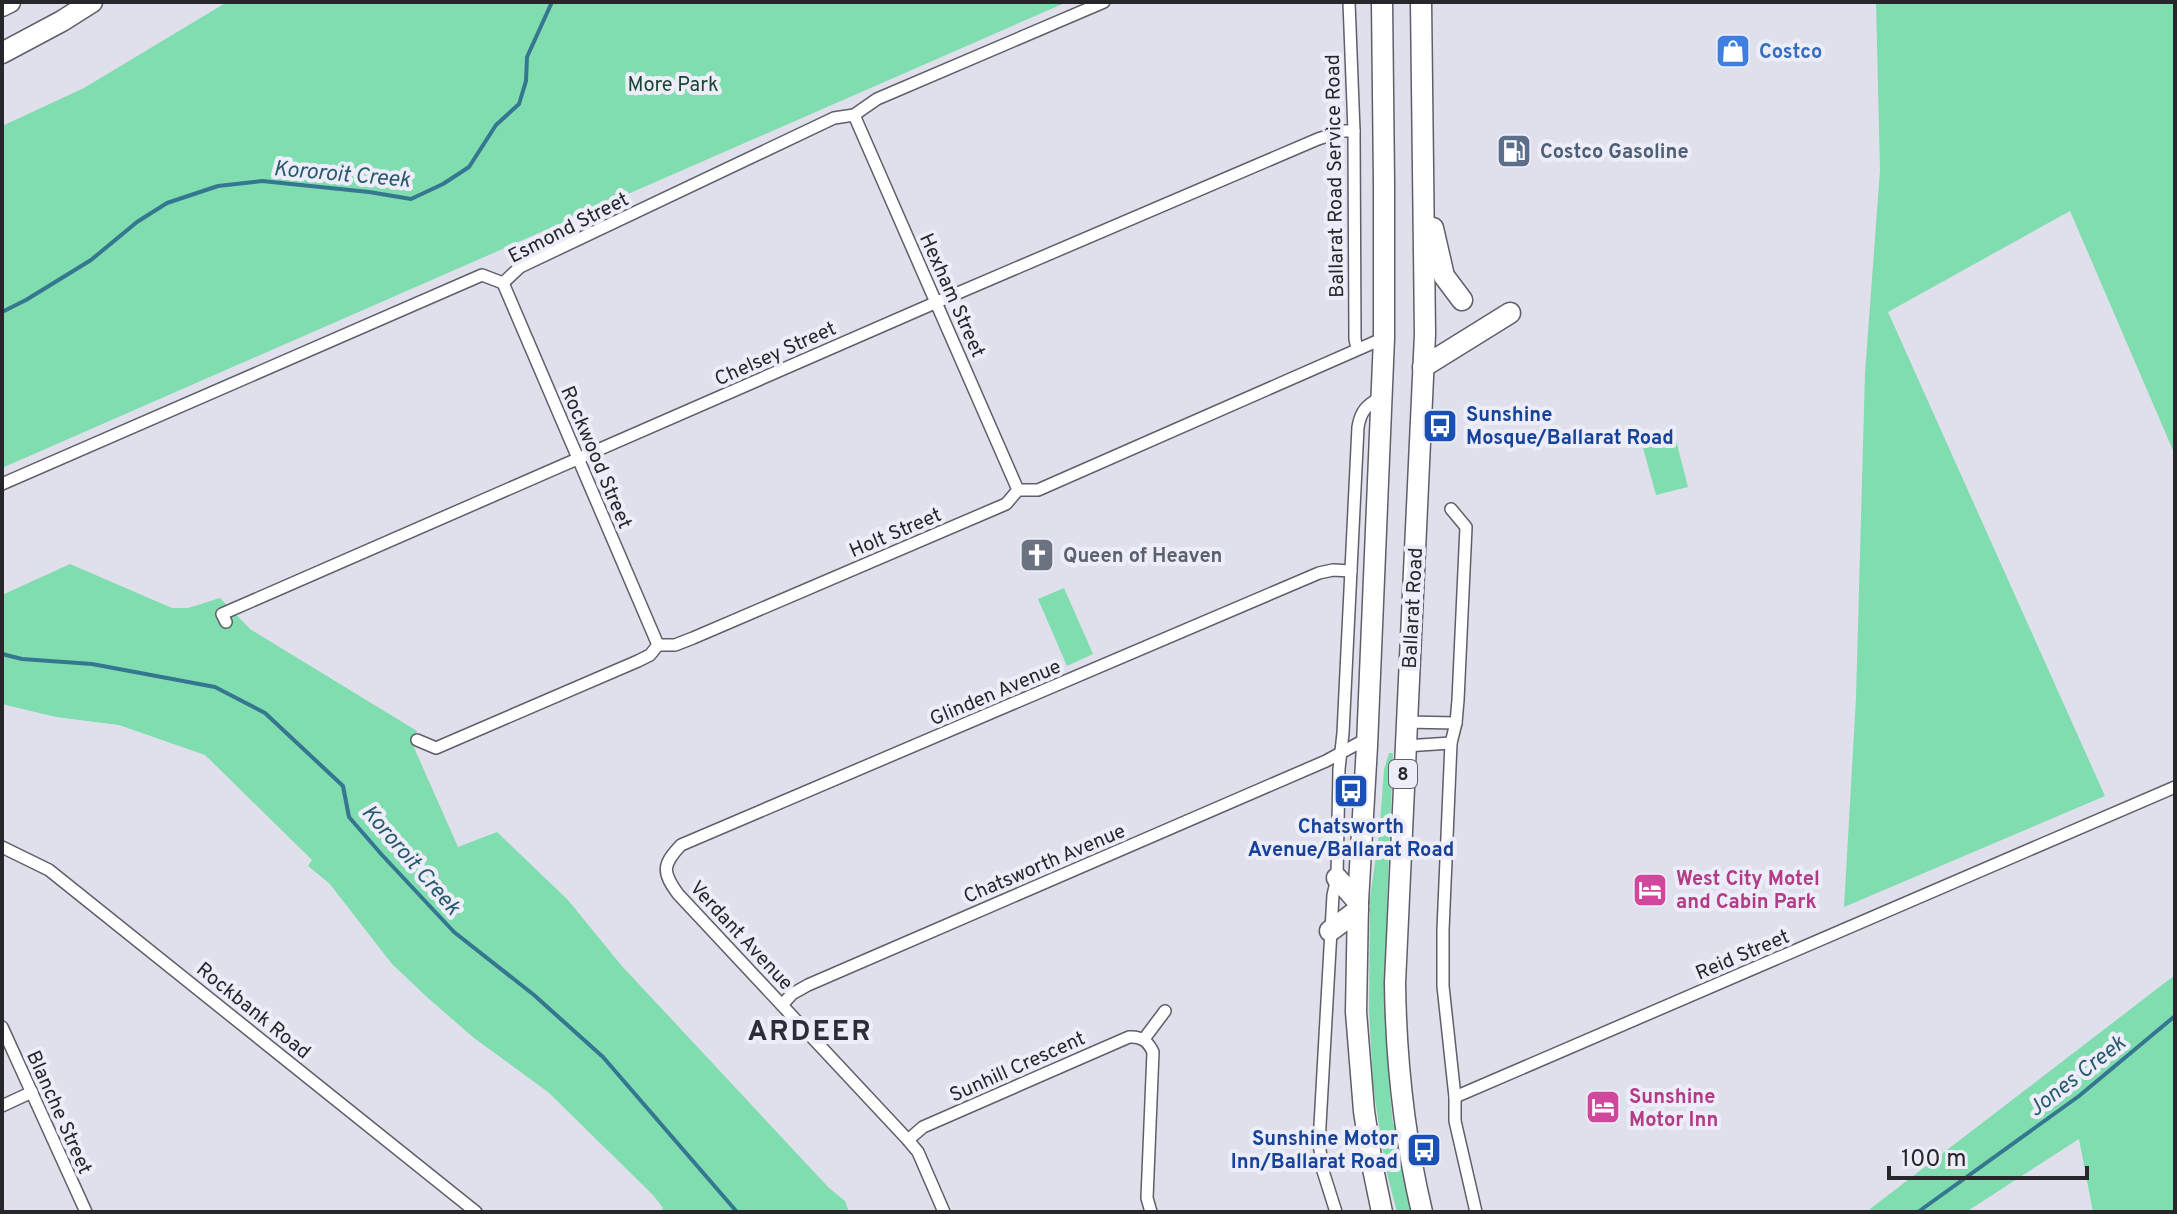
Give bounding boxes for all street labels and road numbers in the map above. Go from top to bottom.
street label: Ballarat Road Service Road [1321,54,1351,298]
street label: Esmond Street [504,187,634,270]
street label: Hexham Street [912,230,990,362]
street label: Chelsey Street [711,316,841,393]
street label: Rockwood Street [553,382,637,533]
street label: Holt Street [846,503,946,565]
street label: Ballarat Road [1398,547,1430,669]
street label: Glinden Avenue [926,655,1065,733]
road number: 8 [1389,760,1417,788]
street label: Chatsworth Avenue [960,819,1130,911]
street label: Verdant Avenue [683,876,798,997]
street label: Reid Street [1692,924,1794,987]
street label: Rockbank Road [190,957,315,1066]
street label: Sunhill Crescent [946,1026,1090,1109]
street label: Blanche Street [19,1047,97,1179]

